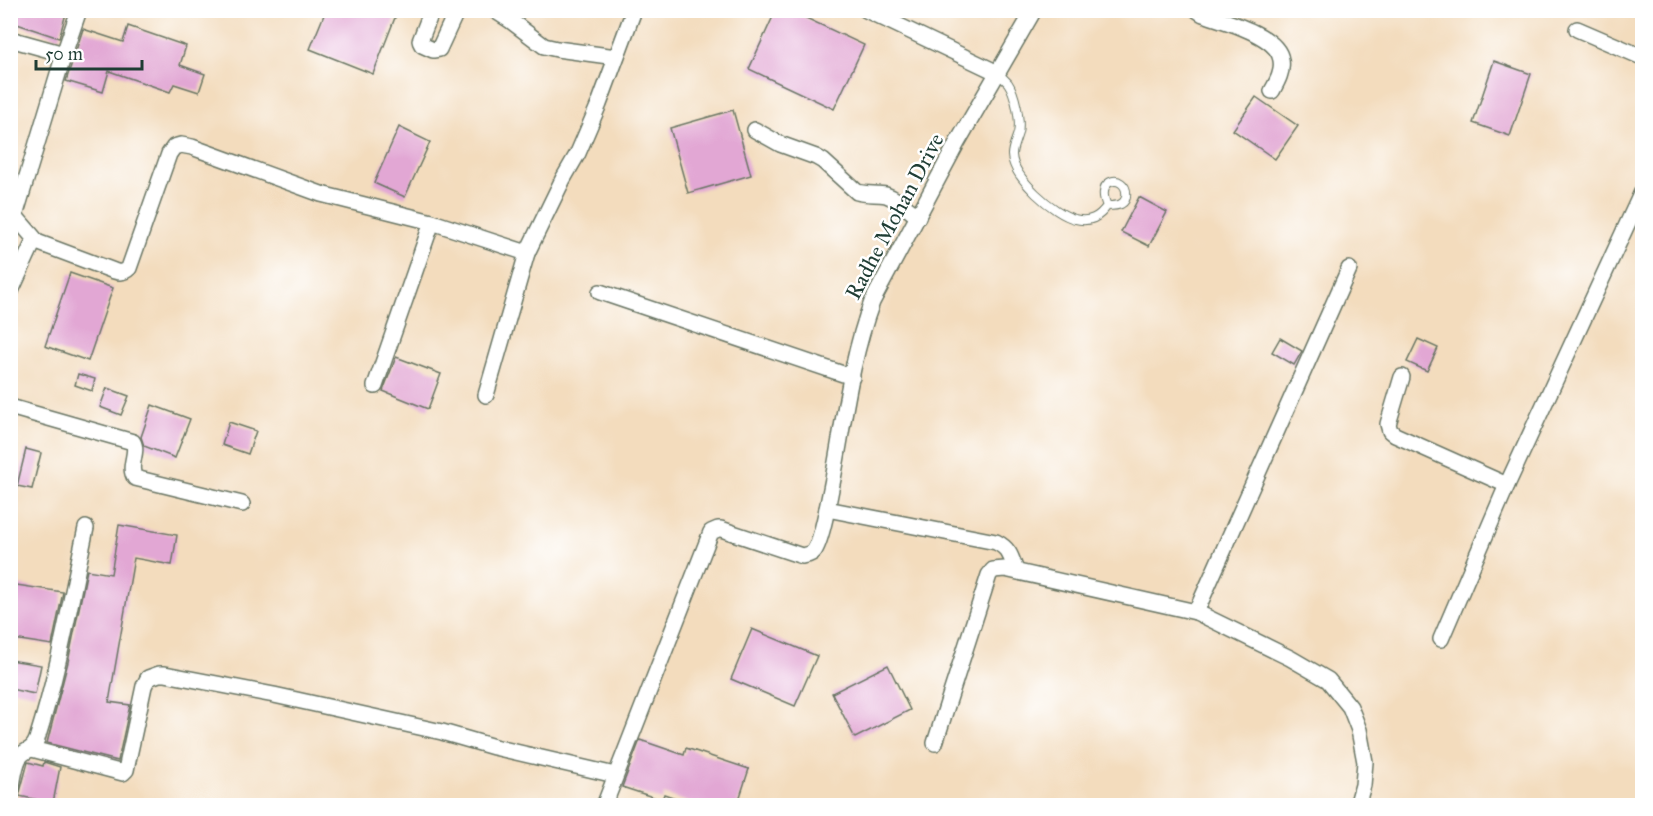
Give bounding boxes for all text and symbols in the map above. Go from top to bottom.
scale bar [36,33,142,71]
text: 50 m [45,43,83,65]
street label: Radhe Mohan Drive [839,128,950,304]

